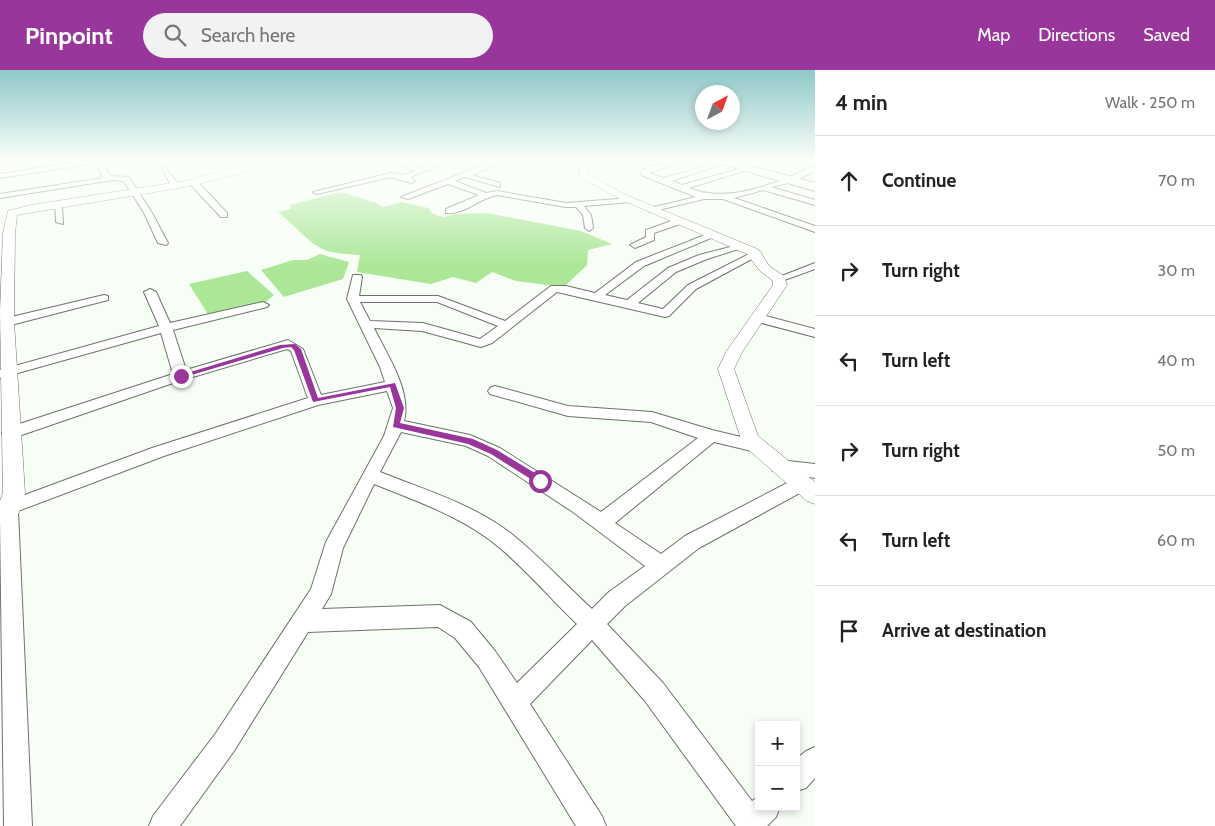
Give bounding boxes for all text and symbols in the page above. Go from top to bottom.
search box [143,13,493,58]
text: Pinpoint [25,21,113,50]
icon: search [161,21,189,49]
text: Search here [201,24,295,47]
text: Map [977,24,1010,46]
text: Directions [1038,24,1115,46]
text: Saved [1143,24,1190,46]
north arrow [695,85,740,130]
text: 4 min [835,90,888,115]
text: Walk · 250 m [1105,93,1195,112]
icon: ahead [835,167,863,195]
text: Continue [882,169,956,192]
text: 70 m [1158,171,1195,190]
icon: right [835,257,863,285]
text: Turn right [882,259,960,282]
text: 30 m [1158,261,1195,280]
icon: left [835,347,863,375]
text: Turn left [882,349,950,372]
text: 40 m [1157,351,1195,370]
route end [170,365,193,388]
icon: right [835,437,863,465]
text: Turn right [882,439,960,462]
text: 50 m [1158,441,1195,460]
route start [529,470,552,493]
icon: left [835,527,863,555]
text: Turn left [882,529,950,552]
text: 60 m [1157,531,1195,550]
icon: arrive [835,617,863,645]
text: Arrive at destination [882,619,1046,642]
map controls [755,721,800,811]
button: + [755,721,800,766]
button: − [755,766,800,811]

